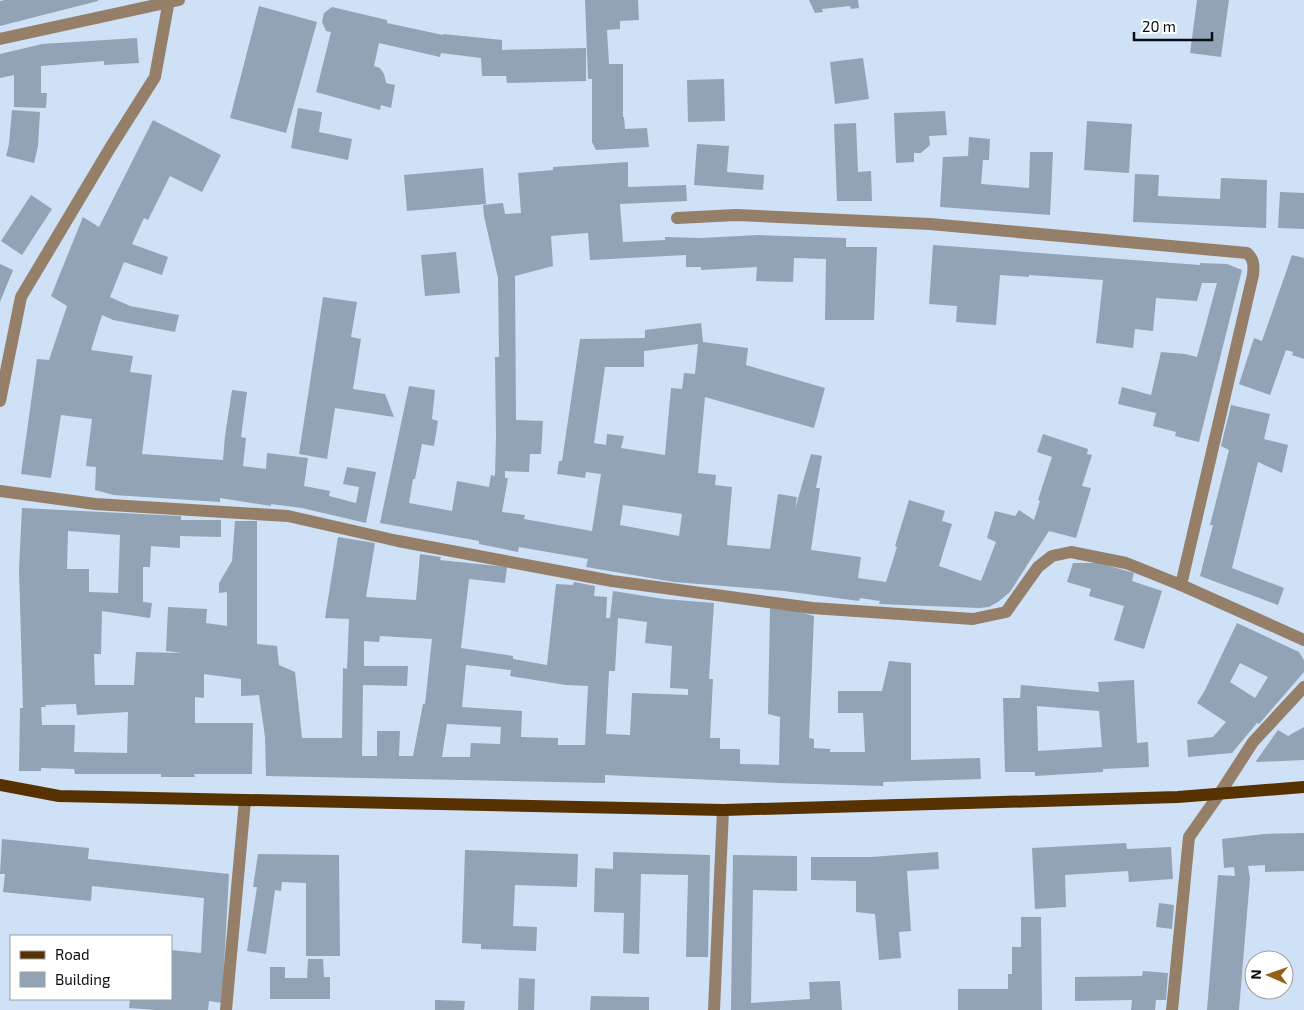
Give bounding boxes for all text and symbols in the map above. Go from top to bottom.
scale bar [1134,10,1212,42]
text: 20 m [1142,17,1176,35]
legend [10,935,172,1000]
text: Road [55,945,90,963]
north arrow [1244,950,1294,1000]
text: N [1247,969,1264,980]
text: Building [55,970,111,988]

